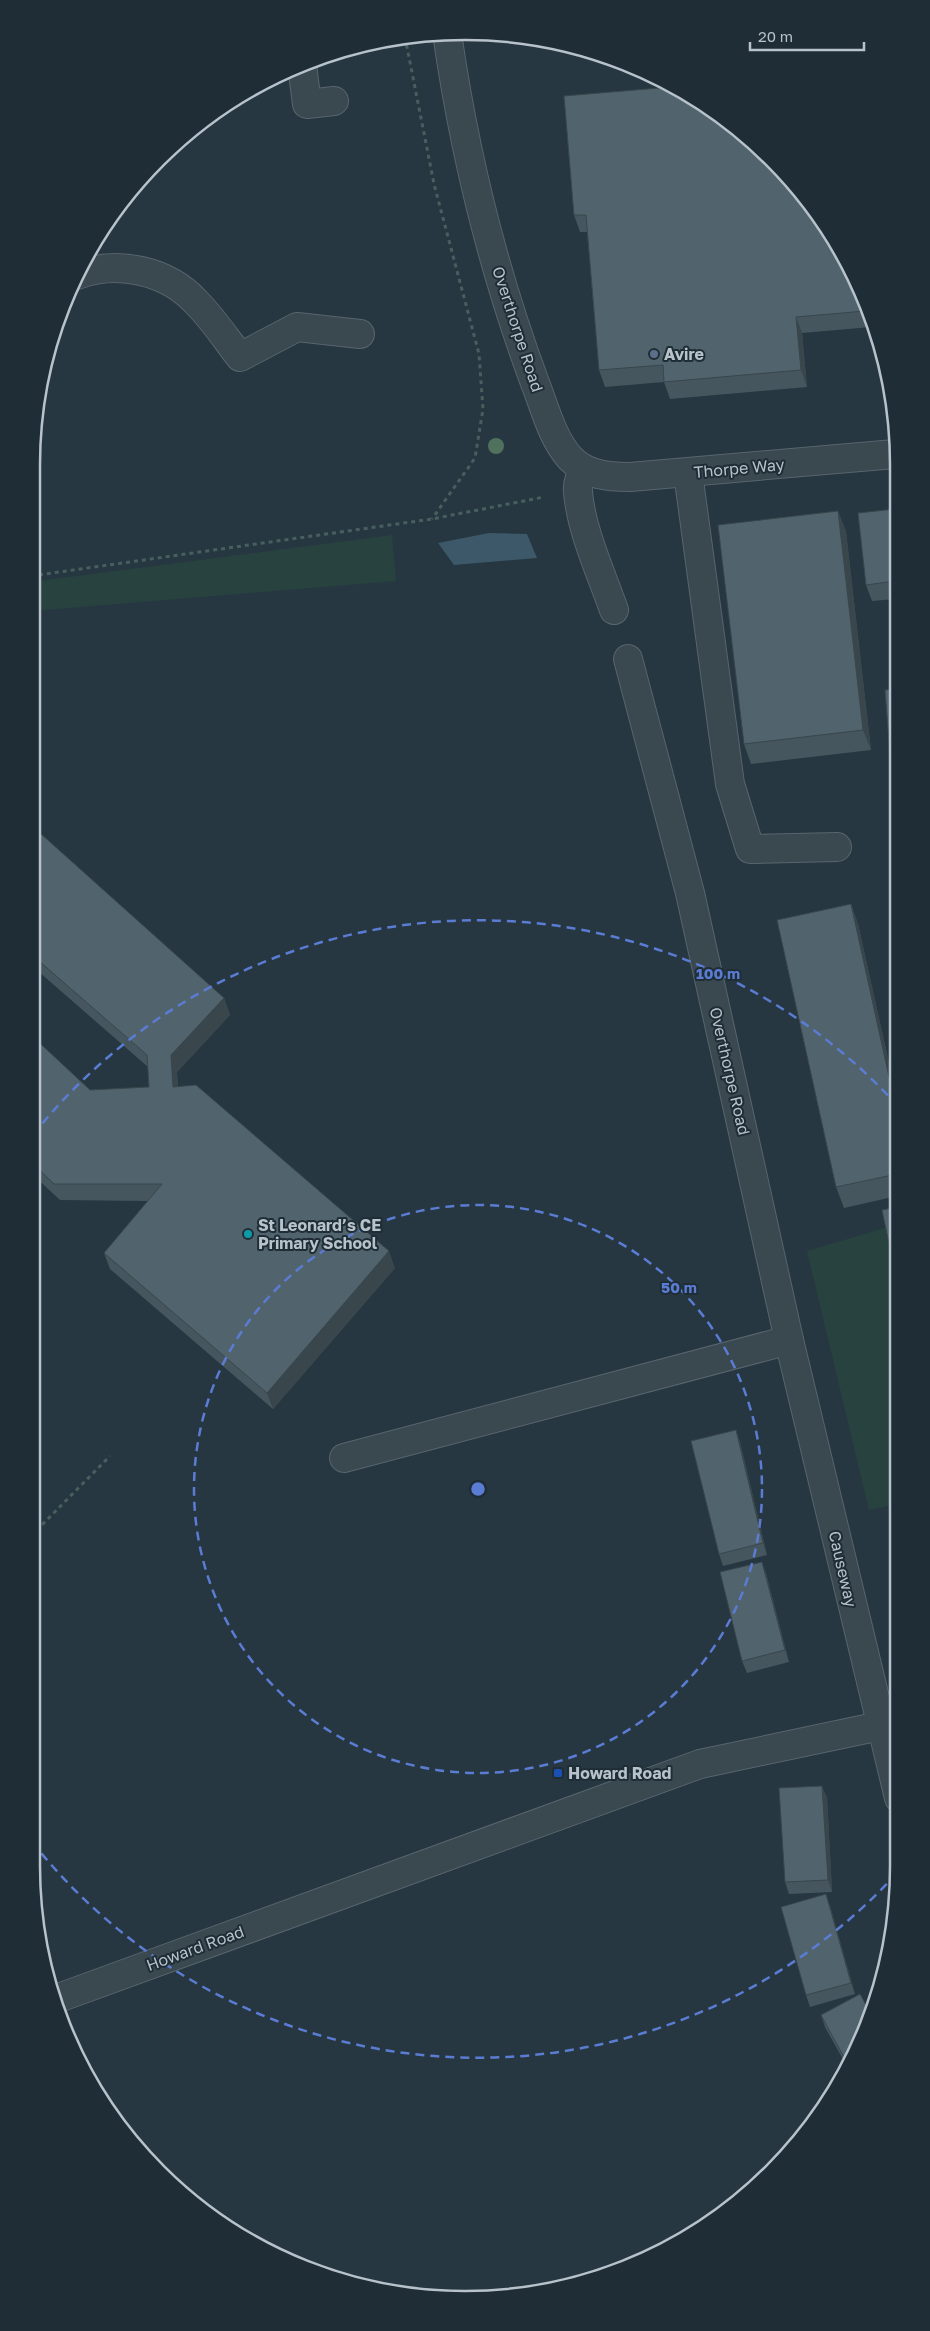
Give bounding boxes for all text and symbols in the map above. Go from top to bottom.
scale bar [750,20,864,52]
text: 20 m [758,27,793,45]
street label: Overthorpe Road [488,264,548,394]
place label: Avire [664,344,704,364]
marker: Avire [648,348,660,360]
street label: Thorpe Way [693,454,785,482]
text: 100 m [696,964,740,982]
street label: Overthorpe Road [706,1005,754,1137]
place label: St Leonard’s CE Primary School [258,1215,381,1253]
marker: St Leonard’s CE Primary School [242,1228,254,1240]
text: 50 m [661,1278,697,1296]
centre of rings [469,1480,487,1498]
street label: Causeway [825,1529,861,1609]
place label: Howard Road [568,1763,671,1783]
marker: Howard Road [552,1767,564,1779]
street label: Howard Road [143,1921,247,1975]

